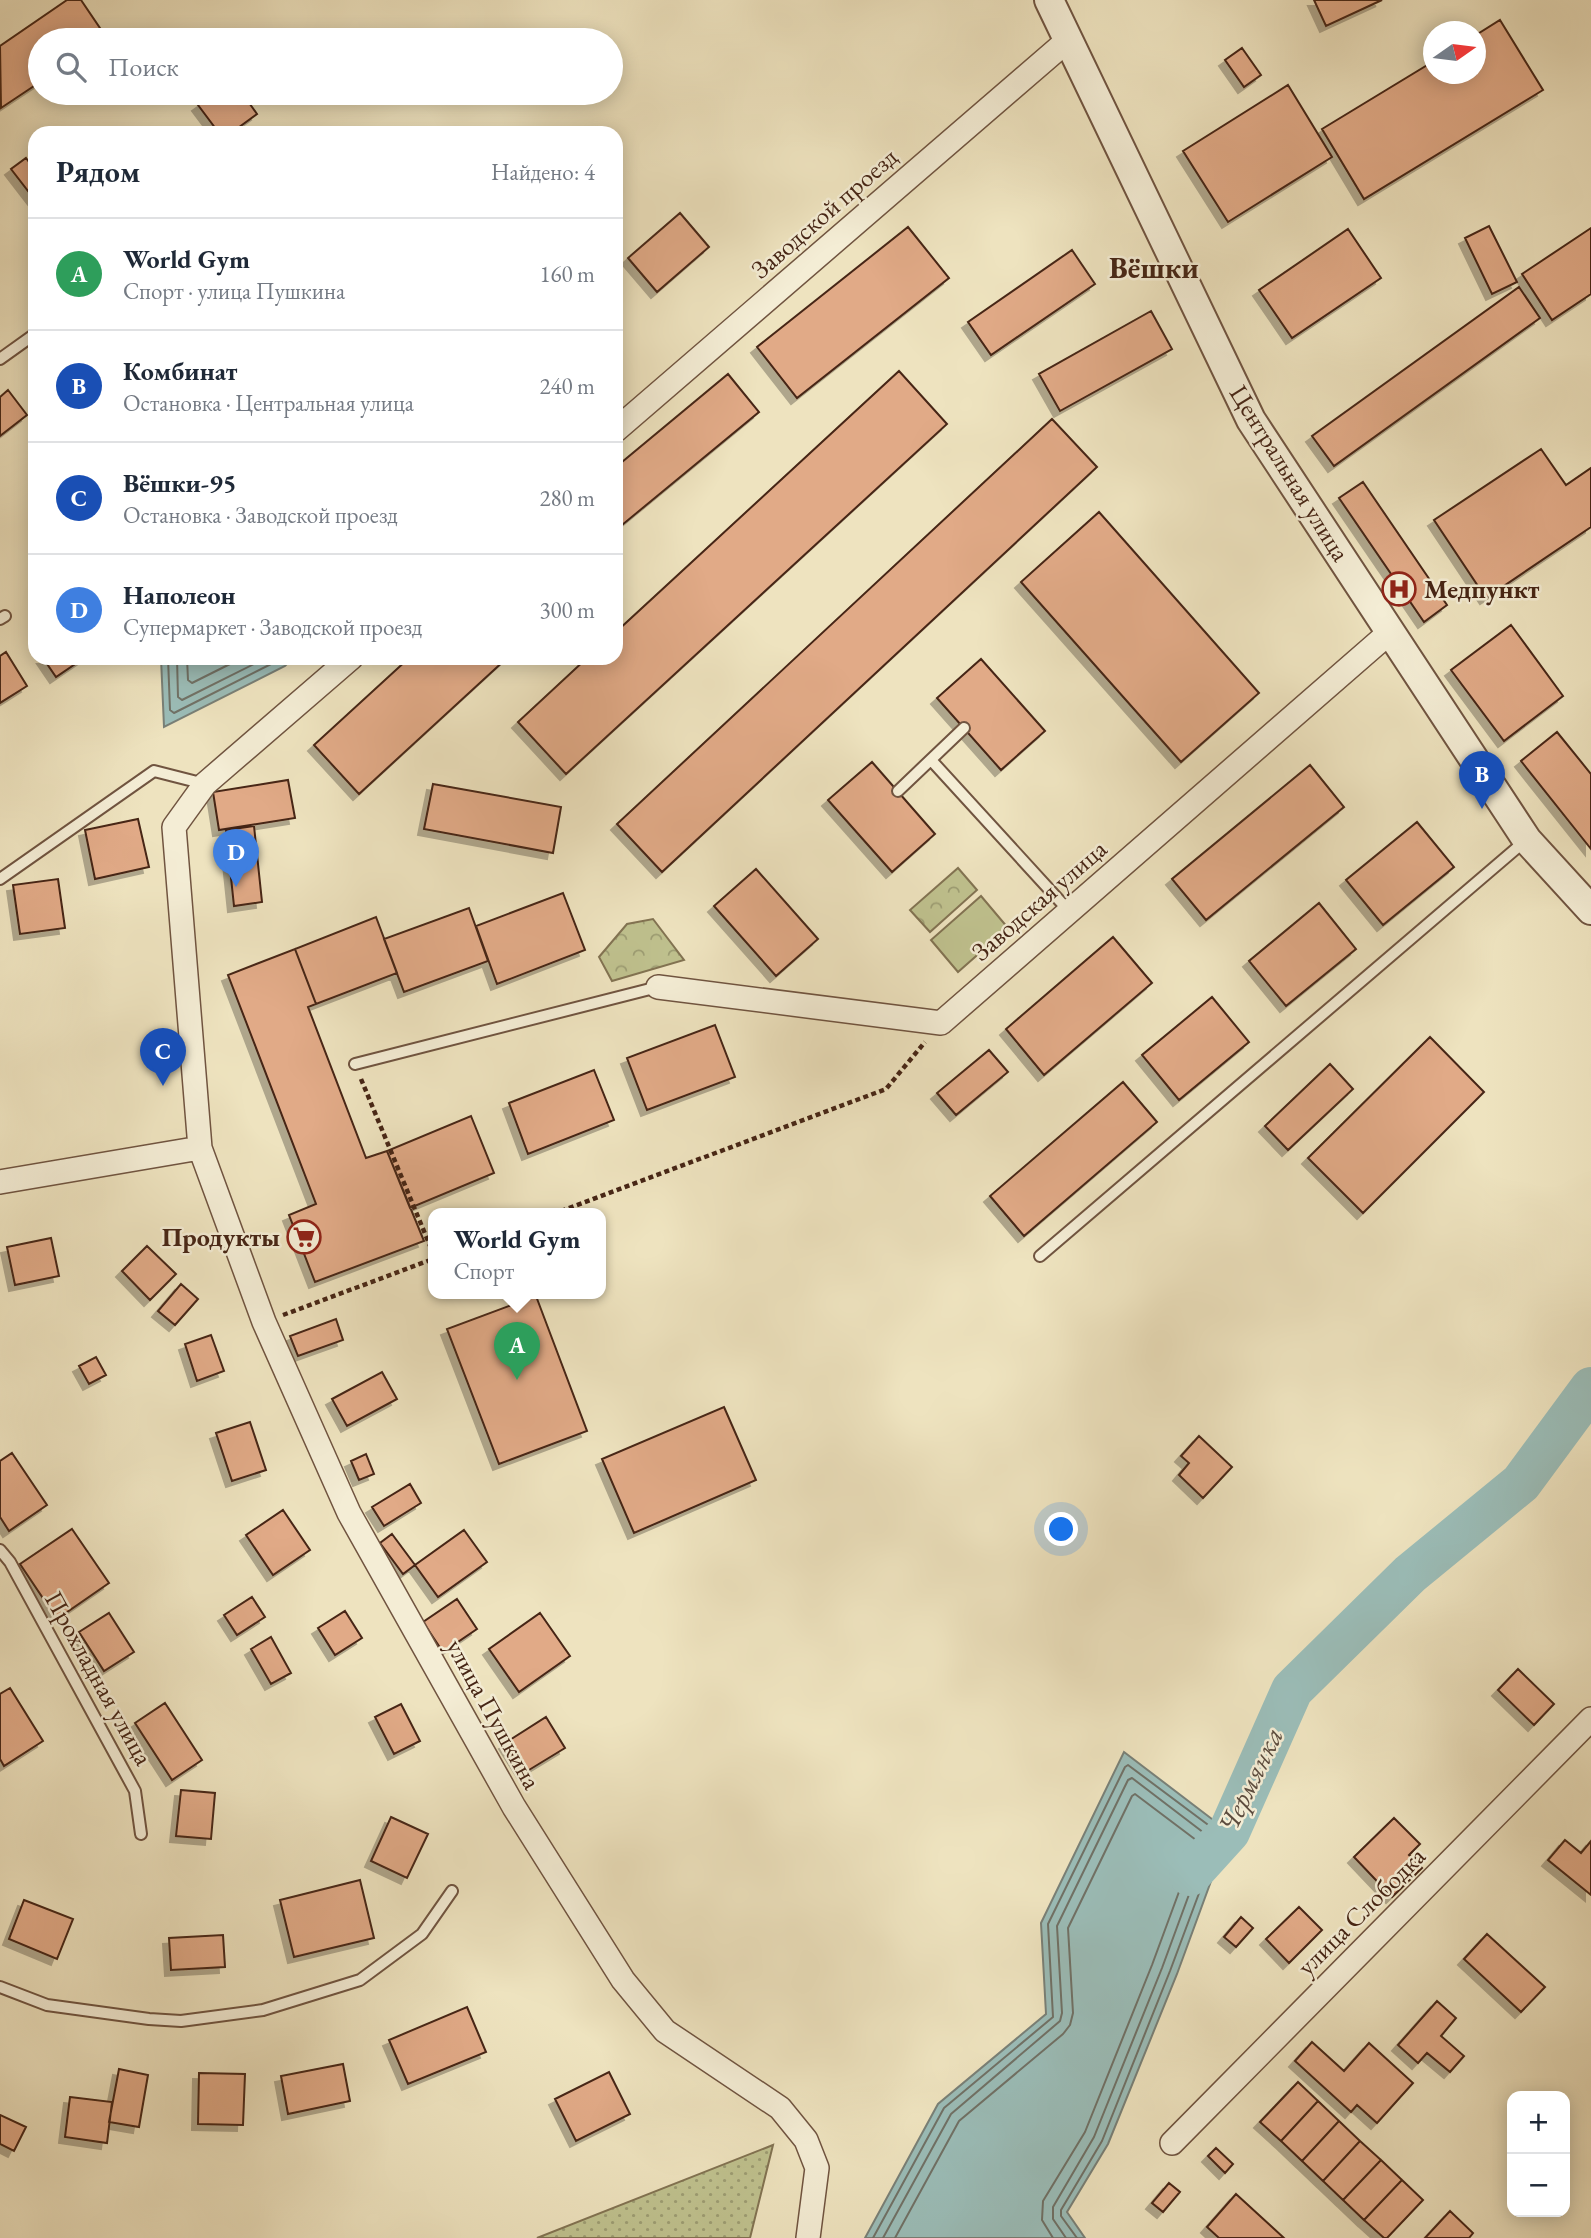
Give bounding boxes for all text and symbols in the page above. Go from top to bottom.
north arrow [1423,21,1486,84]
search box [28,28,623,105]
icon: search [52,48,90,86]
text: Поиск [108,50,179,84]
street label: Заводской проезд [744,140,905,286]
text: Рядом [56,152,140,191]
text: Найдено: 4 [491,157,595,187]
text: World Gym [123,242,250,276]
district label: Вёшки [1109,248,1199,287]
text: A [71,259,87,289]
text: 160 m [539,259,595,289]
text: Спорт · улица Пушкина [123,276,345,306]
text: Комбинат [123,354,238,388]
text: B [72,371,86,401]
text: 240 m [539,371,595,401]
street label: Центральная улица [1222,378,1358,568]
text: Остановка · Центральная улица [123,388,414,418]
text: Вёшки-95 [123,466,237,500]
text: C [71,483,87,513]
text: 280 m [539,483,595,513]
text: Остановка · Заводской проезд [123,500,398,530]
hospital icon: Медпункт [1380,570,1418,608]
place label: Медпункт [1424,572,1540,606]
text: Наполеон [123,578,236,612]
text: D [70,595,88,625]
text: 300 m [539,595,595,625]
text: Супермаркет · Заводской проезд [123,612,422,642]
pin: B [1459,751,1505,809]
pin: D [213,829,259,887]
street label: Заводская улица [964,831,1114,968]
pin: C [140,1028,186,1086]
popup [428,1208,606,1299]
supermarket icon: Продукты [285,1218,323,1256]
place label: Продукты [162,1220,280,1254]
text: World Gym [453,1222,581,1256]
text: Спорт [453,1256,514,1286]
pin: A [494,1322,540,1380]
your location [1044,1512,1078,1546]
street label: Прохладная улица [37,1585,161,1772]
street label: улица Пушкина [439,1633,550,1796]
water label: Чермянка [1209,1721,1291,1839]
street label: улица Слободка [1289,1839,1433,1983]
map controls [1507,2091,1570,2217]
button: + [1507,2091,1570,2154]
button: − [1507,2154,1570,2217]

